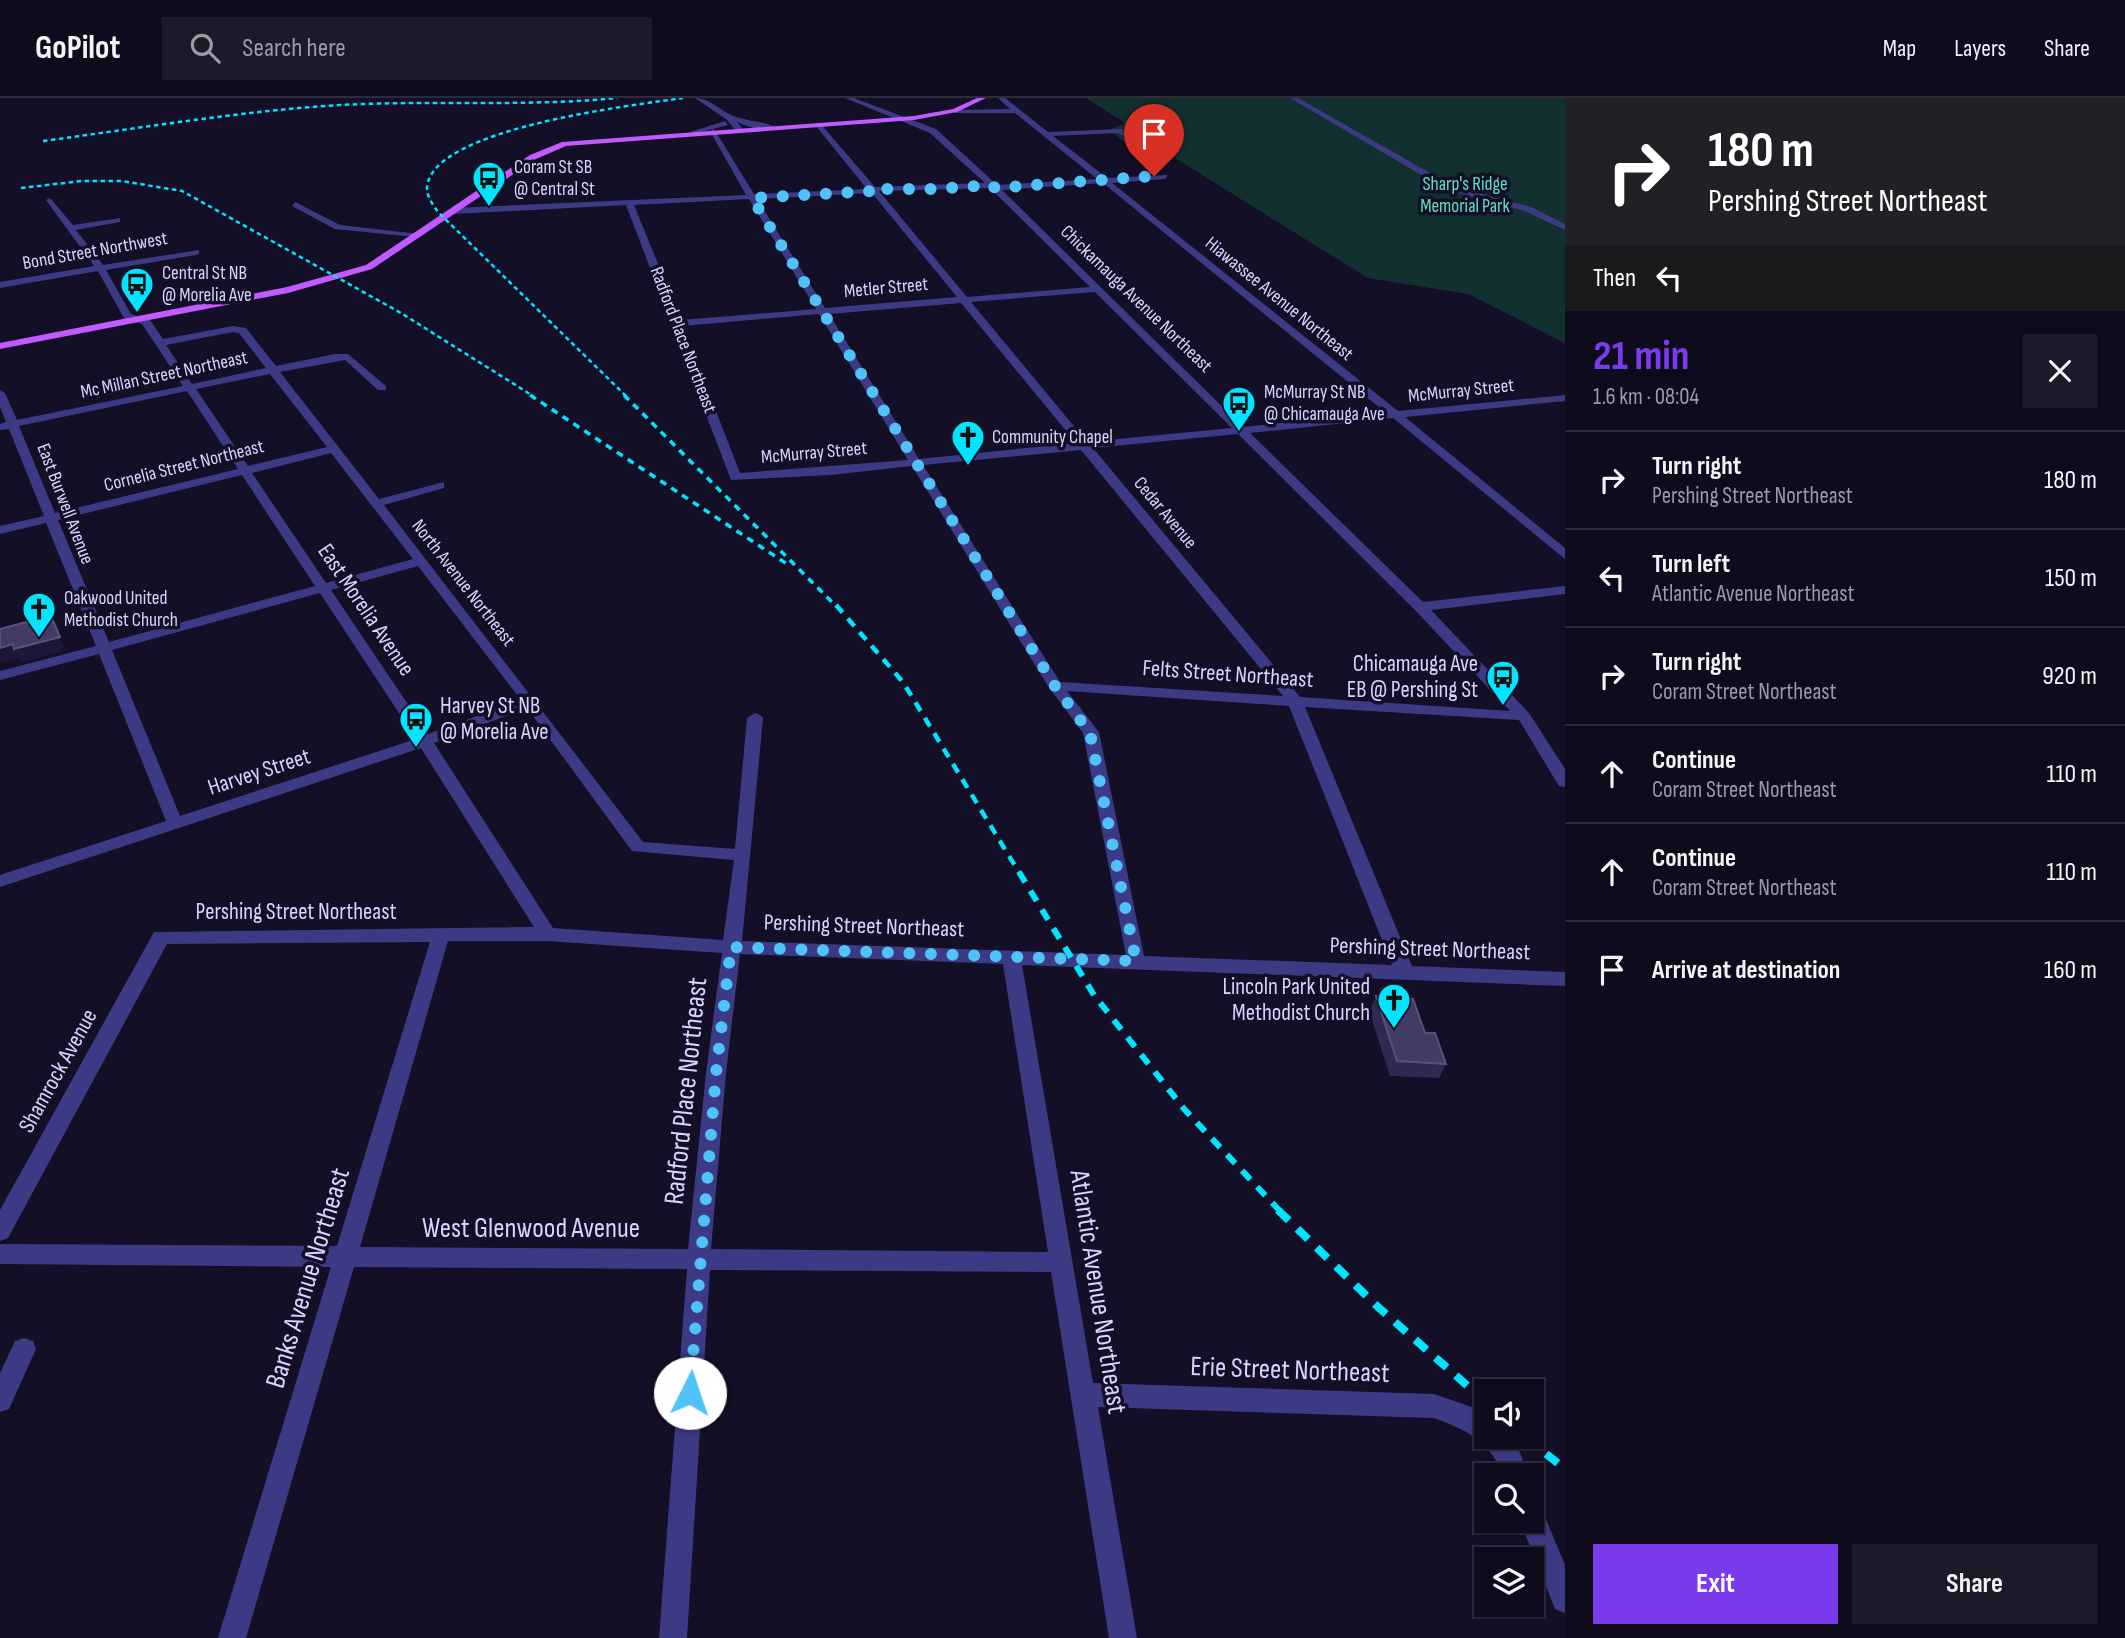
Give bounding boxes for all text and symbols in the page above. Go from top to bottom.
search box [162,17,652,80]
text: GoPilot [35,28,120,68]
icon: search [186,29,224,67]
text: Search here [242,33,346,64]
text: Map [1883,34,1916,63]
text: Layers [1954,34,2006,63]
text: Share [2044,34,2090,63]
pin [1124,104,1184,176]
icon: arrive [1135,115,1173,153]
text: 180 m [1708,122,1814,181]
icon: right [1593,126,1684,217]
place label: Coram St SB @ Central St [514,156,595,201]
bus stop icon: Coram St SB @ Central St [470,159,508,208]
park label: Sharp's Ridge Memorial Park [1420,173,1511,218]
text: Pershing Street Northeast [1708,182,1987,221]
street label: Chickamauga Avenue Northeast [1055,220,1217,378]
street label: Bond Street Northwest [21,227,169,275]
street label: Hiawassee Avenue Northeast [1200,232,1358,366]
icon: left [1650,259,1688,297]
place label: Central St NB @ Morelia Ave [162,262,252,307]
text: Then [1593,263,1636,294]
street label: Radford Place Northeast [645,264,722,416]
bus stop icon: Central St NB @ Morelia Ave [118,265,156,314]
street label: Metler Street [843,273,929,303]
text: 21 min [1593,331,1690,382]
button: close [2023,334,2097,408]
street label: Mc Millan Street Northeast [78,346,250,404]
street label: McMurray Street [1407,374,1515,408]
place label: McMurray St NB @ Chicamauga Ave [1264,381,1385,426]
text: 1.6 km · 08:04 [1593,383,1699,411]
bus stop icon: McMurray St NB @ Chicamauga Ave [1220,384,1258,433]
church icon: Community Chapel [949,418,987,467]
place label: Community Chapel [992,426,1113,449]
street label: Cornelia Street Northeast [102,435,266,497]
street label: McMurray Street [760,437,868,469]
street label: East Burwell Avenue [31,440,99,568]
text: Turn right [1652,451,1741,482]
icon: right [1593,461,1631,499]
text: 180 m [2044,465,2097,496]
street label: Cedar Avenue [1128,472,1202,554]
text: Pershing Street Northeast [1652,482,1853,510]
street label: North Avenue Northeast [406,515,520,651]
street label: East Morelia Avenue [312,539,420,681]
text: Turn left [1652,549,1730,580]
icon: left [1593,559,1631,597]
text: 150 m [2045,563,2097,594]
text: Atlantic Avenue Northeast [1652,580,1854,608]
place label: Oakwood United Methodist Church [64,587,178,632]
church icon: Oakwood United Methodist Church [20,590,58,639]
text: Turn right [1652,647,1741,678]
place label: Chicamauga Ave EB @ Pershing St [1347,650,1478,704]
street label: Felts Street Northeast [1142,654,1314,694]
icon: right [1593,657,1631,695]
bus stop icon: Chicamauga Ave EB @ Pershing St [1484,658,1522,707]
text: 920 m [2042,661,2097,692]
text: Coram Street Northeast [1652,678,1837,706]
place label: Harvey St NB @ Morelia Ave [440,692,549,746]
bus stop icon: Harvey St NB @ Morelia Ave [397,700,435,749]
street label: Harvey Street [204,742,314,802]
text: Continue [1652,745,1736,776]
icon: ahead [1593,755,1631,793]
text: 110 m [2046,759,2097,790]
text: Coram Street Northeast [1652,776,1837,804]
text: Continue [1652,843,1736,874]
icon: ahead [1593,853,1631,891]
text: 110 m [2046,857,2097,888]
text: Coram Street Northeast [1652,874,1837,902]
street label: Pershing Street Northeast [196,898,396,926]
street label: Pershing Street Northeast [763,909,965,943]
street label: Pershing Street Northeast [1329,932,1531,966]
icon: arrive [1593,951,1631,989]
text: Arrive at destination [1652,955,1840,986]
text: 160 m [2044,955,2097,986]
place label: Lincoln Park United Methodist Church [1222,973,1370,1027]
street label: Radford Place Northeast [658,976,714,1206]
church icon: Lincoln Park United Methodist Church [1375,981,1413,1030]
street label: Shamrock Avenue [13,1004,103,1138]
street label: Banks Avenue Northeast [259,1164,357,1392]
street label: Atlantic Avenue Northeast [1062,1167,1134,1416]
street label: West Glenwood Avenue [422,1212,640,1245]
street label: Erie Street Northeast [1190,1350,1390,1390]
position arrow [653,1356,727,1430]
map controls [1474,1379,1544,1617]
button: sound [1474,1379,1544,1449]
button: search [1474,1463,1544,1533]
button: Exit [1593,1544,1838,1624]
button: Share [1852,1544,2097,1624]
button: layers [1474,1547,1544,1617]

